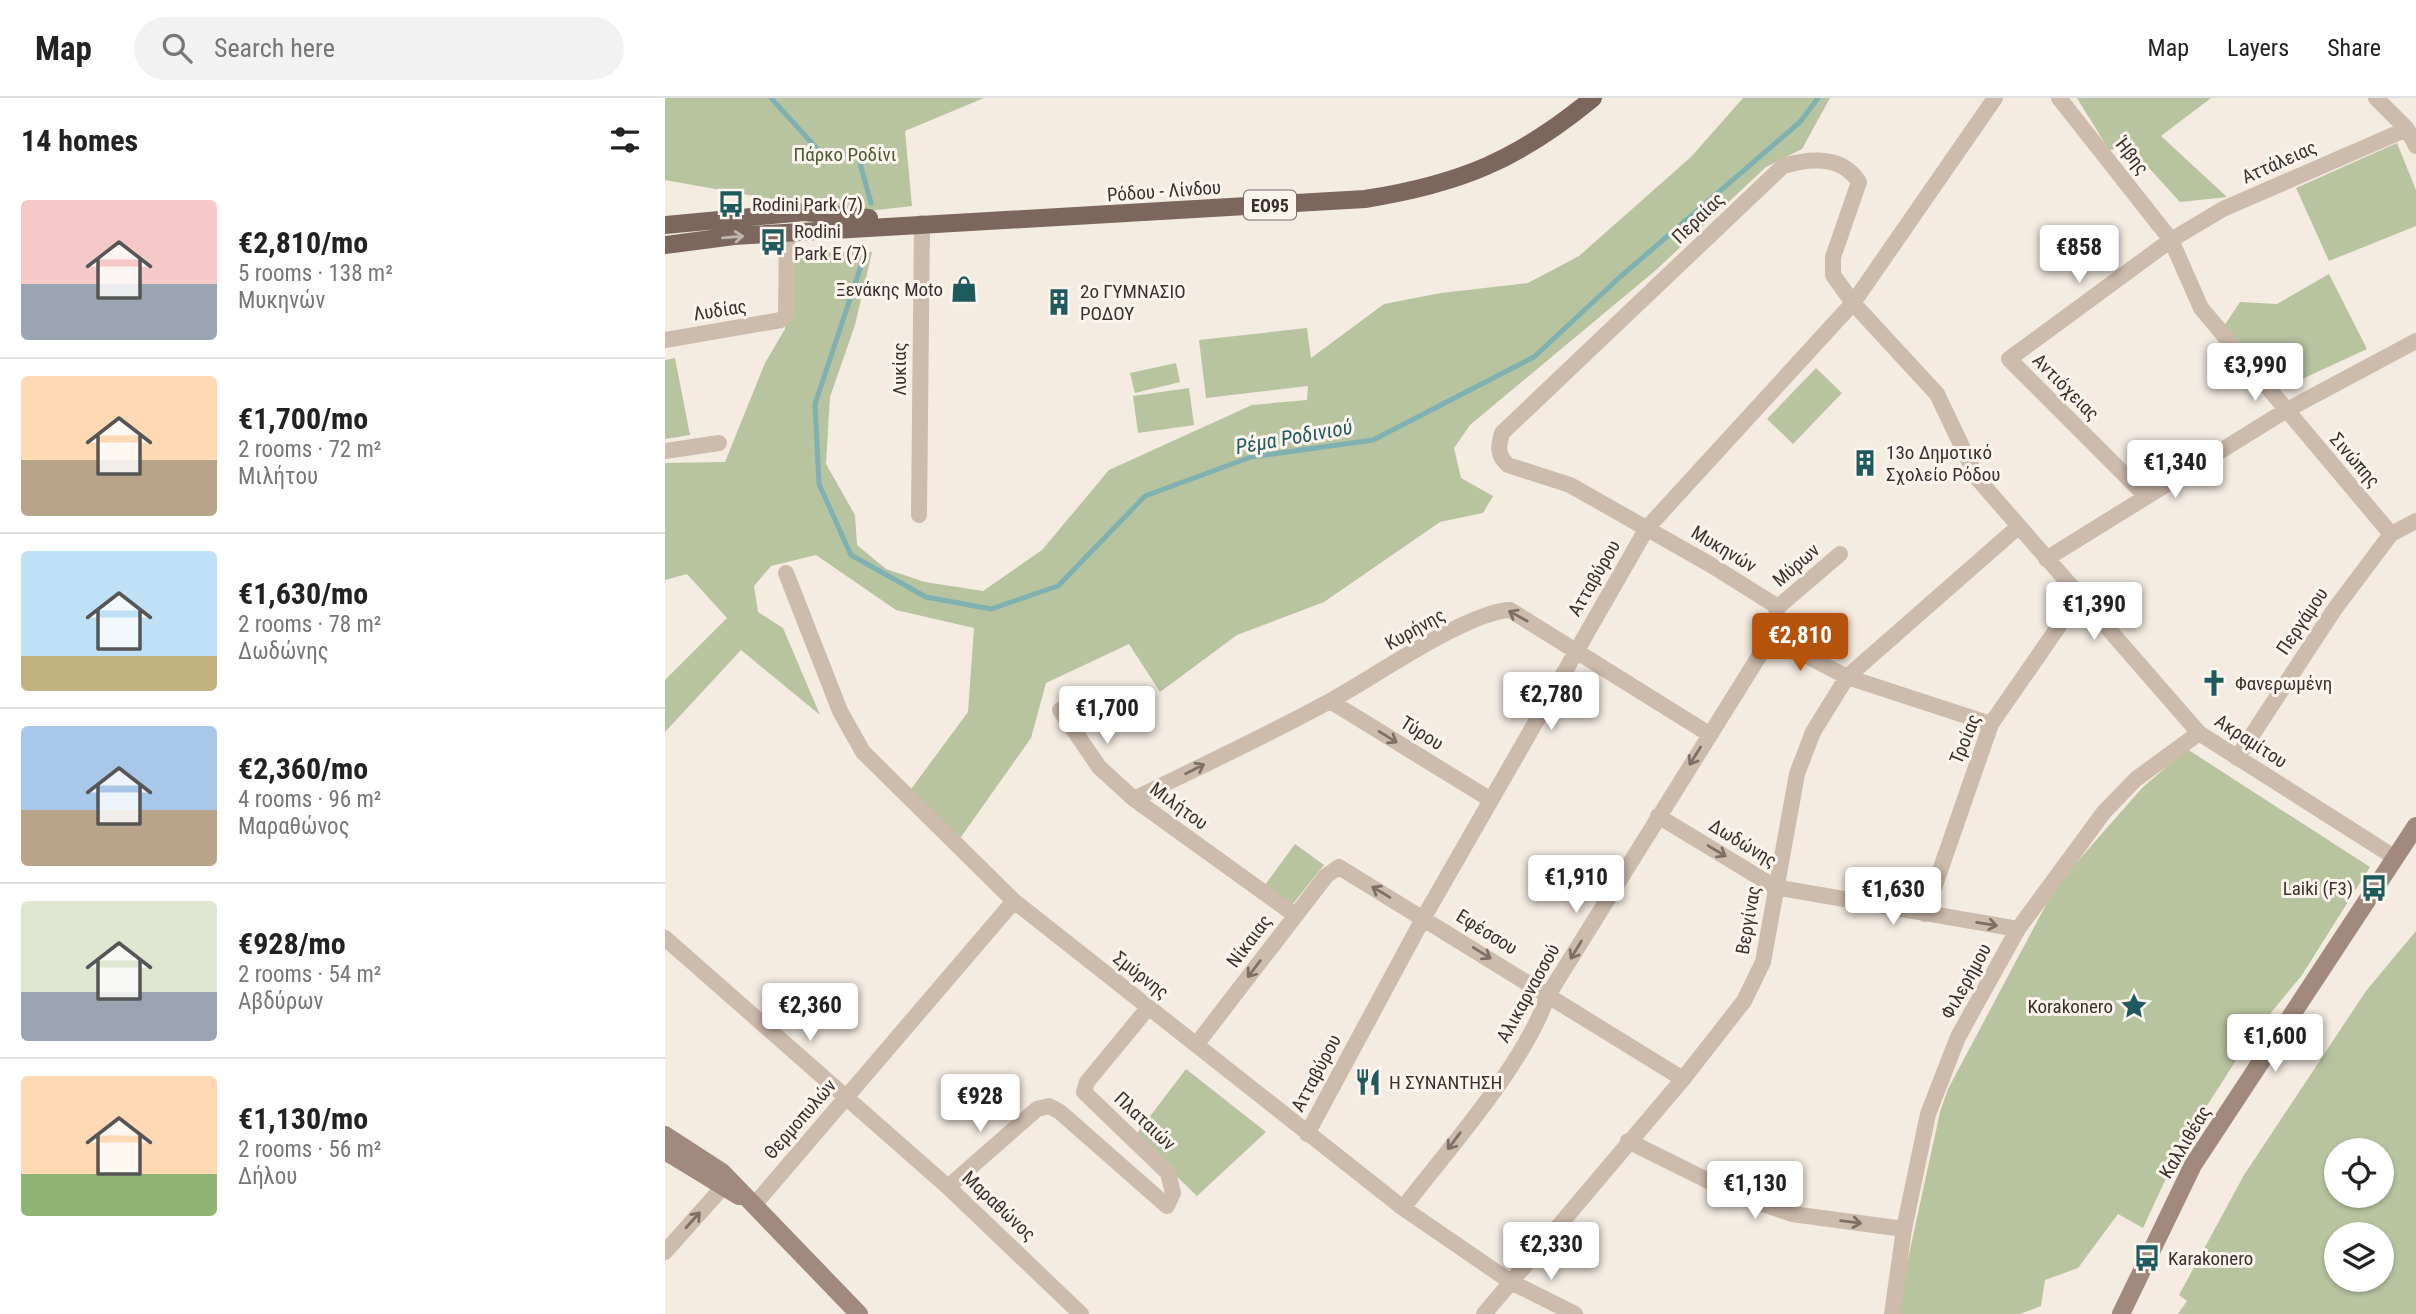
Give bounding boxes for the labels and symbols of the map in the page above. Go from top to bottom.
street label: Ήβης [2110,132,2154,179]
street label: Αττάλειας [2238,135,2320,189]
park label: Πάρκο Ροδίνι [794,143,896,166]
street label: Ρόδου - Λίνδου [1106,176,1222,206]
street label: Περαίας [1667,188,1729,248]
bus stop icon: Rodini Park (7) [716,189,746,219]
road number: ΕΟ95 [1244,190,1296,220]
place label: Rodini Park (7) [752,193,863,216]
place label: Rodini Park E (7) [794,220,867,265]
pin: €858 [2038,226,2120,285]
bus stop icon: Rodini Park E (7) [758,227,788,257]
one-way arrow [721,230,744,243]
shop icon: Ξενάκης Moto [949,274,979,304]
place label: Ξενάκης Moto [836,278,943,301]
place label: 2ο ΓΥΜΝΑΣΙΟ ΡΟΔΟΥ [1080,280,1186,325]
building icon: 2ο ΓΥΜΝΑΣΙΟ ΡΟΔΟΥ [1044,287,1074,317]
street label: Λυδίας [692,294,748,326]
street label: Λυκίας [888,342,911,396]
pin: €3,990 [2198,344,2312,403]
street label: Αντιόχειας [2028,349,2104,425]
water label: Ρέμα Ροδινιού [1234,415,1354,459]
street label: Σινώπης [2325,428,2385,492]
pin: €1,340 [2118,440,2232,500]
place label: 13ο Δημοτικό Σχολείο Ρόδου [1886,441,2000,486]
building icon: 13ο Δημοτικό Σχολείο Ρόδου [1850,448,1880,478]
street label: Μυκηνών [1687,521,1761,577]
street label: Ατταβύρου [1563,536,1625,620]
street label: Μύρων [1768,538,1824,592]
pin: €1,390 [2037,582,2151,642]
street label: Περγάμου [2271,583,2333,659]
street label: Κυρήνης [1381,603,1449,655]
one-way arrow [1508,608,1529,622]
pin: €2,810 [1743,614,1857,673]
church icon: Φανερωμένη [2199,668,2229,698]
pin: €2,780 [1494,672,1608,732]
place label: Φανερωμένη [2235,672,2332,695]
pin: €1,700 [1050,686,1164,746]
street label: Ακραμίτου [2211,709,2291,773]
street label: Τύρου [1396,711,1448,755]
street label: Τροίας [1945,711,1985,767]
one-way arrow [1378,730,1398,744]
one-way arrow [1688,746,1702,766]
one-way arrow [1184,761,1205,775]
street label: Μιλήτου [1145,777,1213,835]
street label: Δωδώνης [1705,814,1781,872]
one-way arrow [1706,844,1726,858]
pin: €1,910 [1519,856,1633,915]
pin: €1,630 [1836,868,1950,927]
bus stop icon: Laiki (F3) [2359,873,2389,903]
place label: Laiki (F3) [2283,877,2353,900]
street label: Βεργίνας [1731,884,1765,956]
one-way arrow [1372,885,1392,899]
street label: Εφέσσου [1452,904,1522,960]
street label: Νίκαιας [1222,910,1276,972]
one-way arrow [1975,918,1998,931]
street label: Φιλερήμου [1936,939,1996,1023]
street label: Αλικαρνασσού [1491,940,1565,1046]
one-way arrow [1568,940,1582,960]
street label: Σμύρνης [1109,946,1173,1004]
one-way arrow [1471,947,1491,961]
one-way arrow [1246,960,1261,978]
pin: €2,360 [753,984,867,1043]
place icon: Korakonero [2119,991,2149,1021]
place label: Korakonero [2027,995,2113,1018]
pin: €1,600 [2218,1014,2332,1074]
street label: Ατταβύρου [1286,1030,1346,1116]
restaurant icon: Η ΣΥΝΑΝΤΗΣΗ [1353,1067,1383,1097]
place label: Η ΣΥΝΑΝΤΗΣΗ [1389,1071,1502,1094]
street label: Θερμοπυλών [759,1074,841,1164]
pin: €928 [939,1074,1021,1134]
street label: Πλαταιών [1109,1087,1181,1155]
street label: Καλλιθέας [2154,1102,2216,1182]
one-way arrow [1446,1131,1461,1150]
pin: €1,130 [1698,1162,1812,1221]
street label: Μαραθώνος [957,1166,1041,1246]
one-way arrow [685,1211,701,1229]
one-way arrow [1840,1215,1862,1228]
pin: €2,330 [1494,1222,1608,1282]
bus stop icon: Karakonero [2132,1243,2162,1273]
place label: Karakonero [2168,1247,2253,1270]

